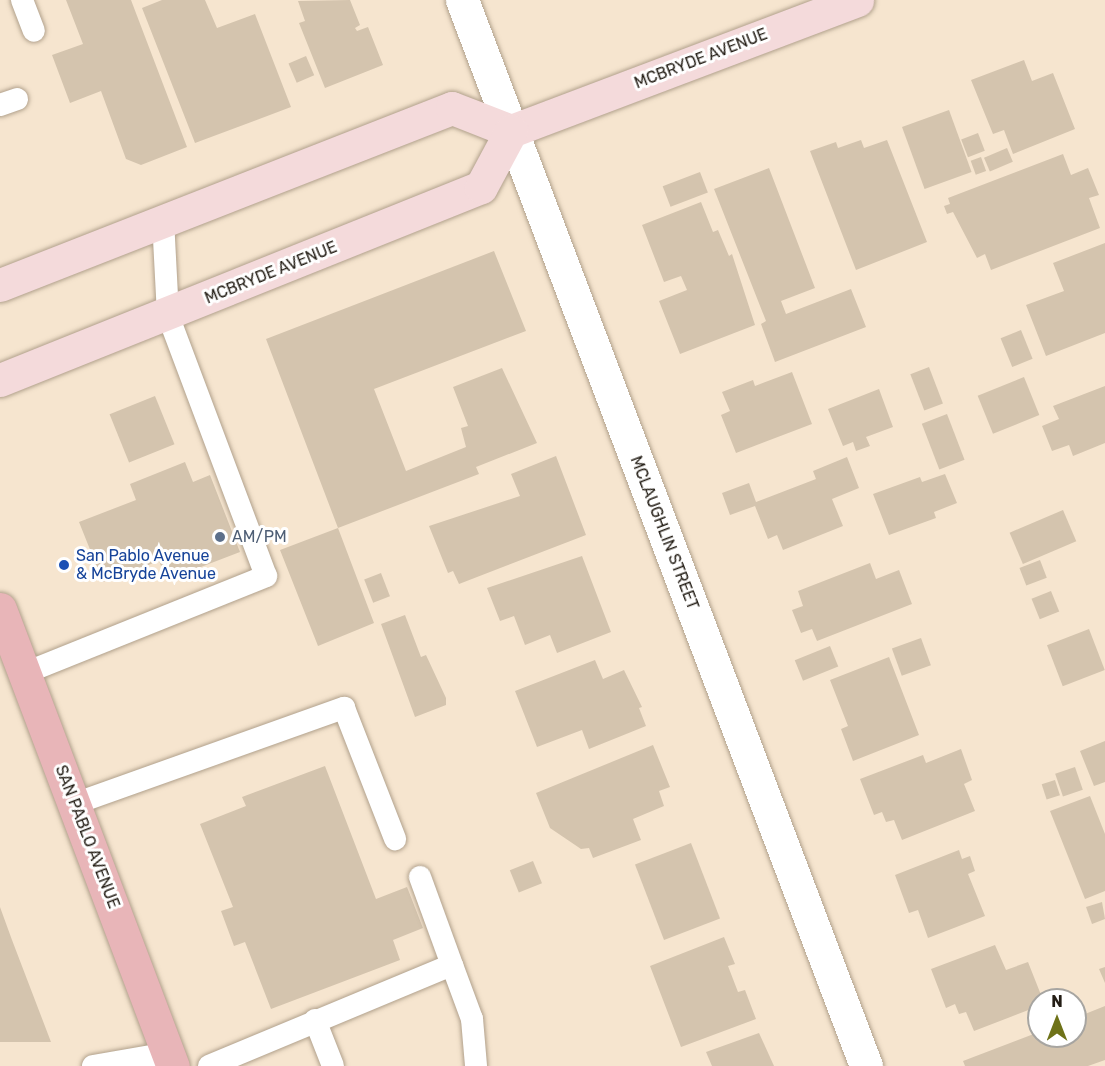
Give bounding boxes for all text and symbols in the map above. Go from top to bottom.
street label: MCBRYDE AVENUE [632,25,770,93]
street label: MCBRYDE AVENUE [202,238,340,308]
street label: MCLAUGHLIN STREET [626,453,702,613]
place label: AM/PM [232,527,287,547]
marker: AM/PM [213,530,227,544]
place label: San Pablo Avenue & McBryde Avenue [76,546,216,584]
marker: San Pablo Avenue & McBryde Avenue [57,558,71,572]
street label: SAN PABLO AVENUE [51,762,123,912]
north arrow [1027,988,1087,1048]
text: N [1051,992,1063,1011]

